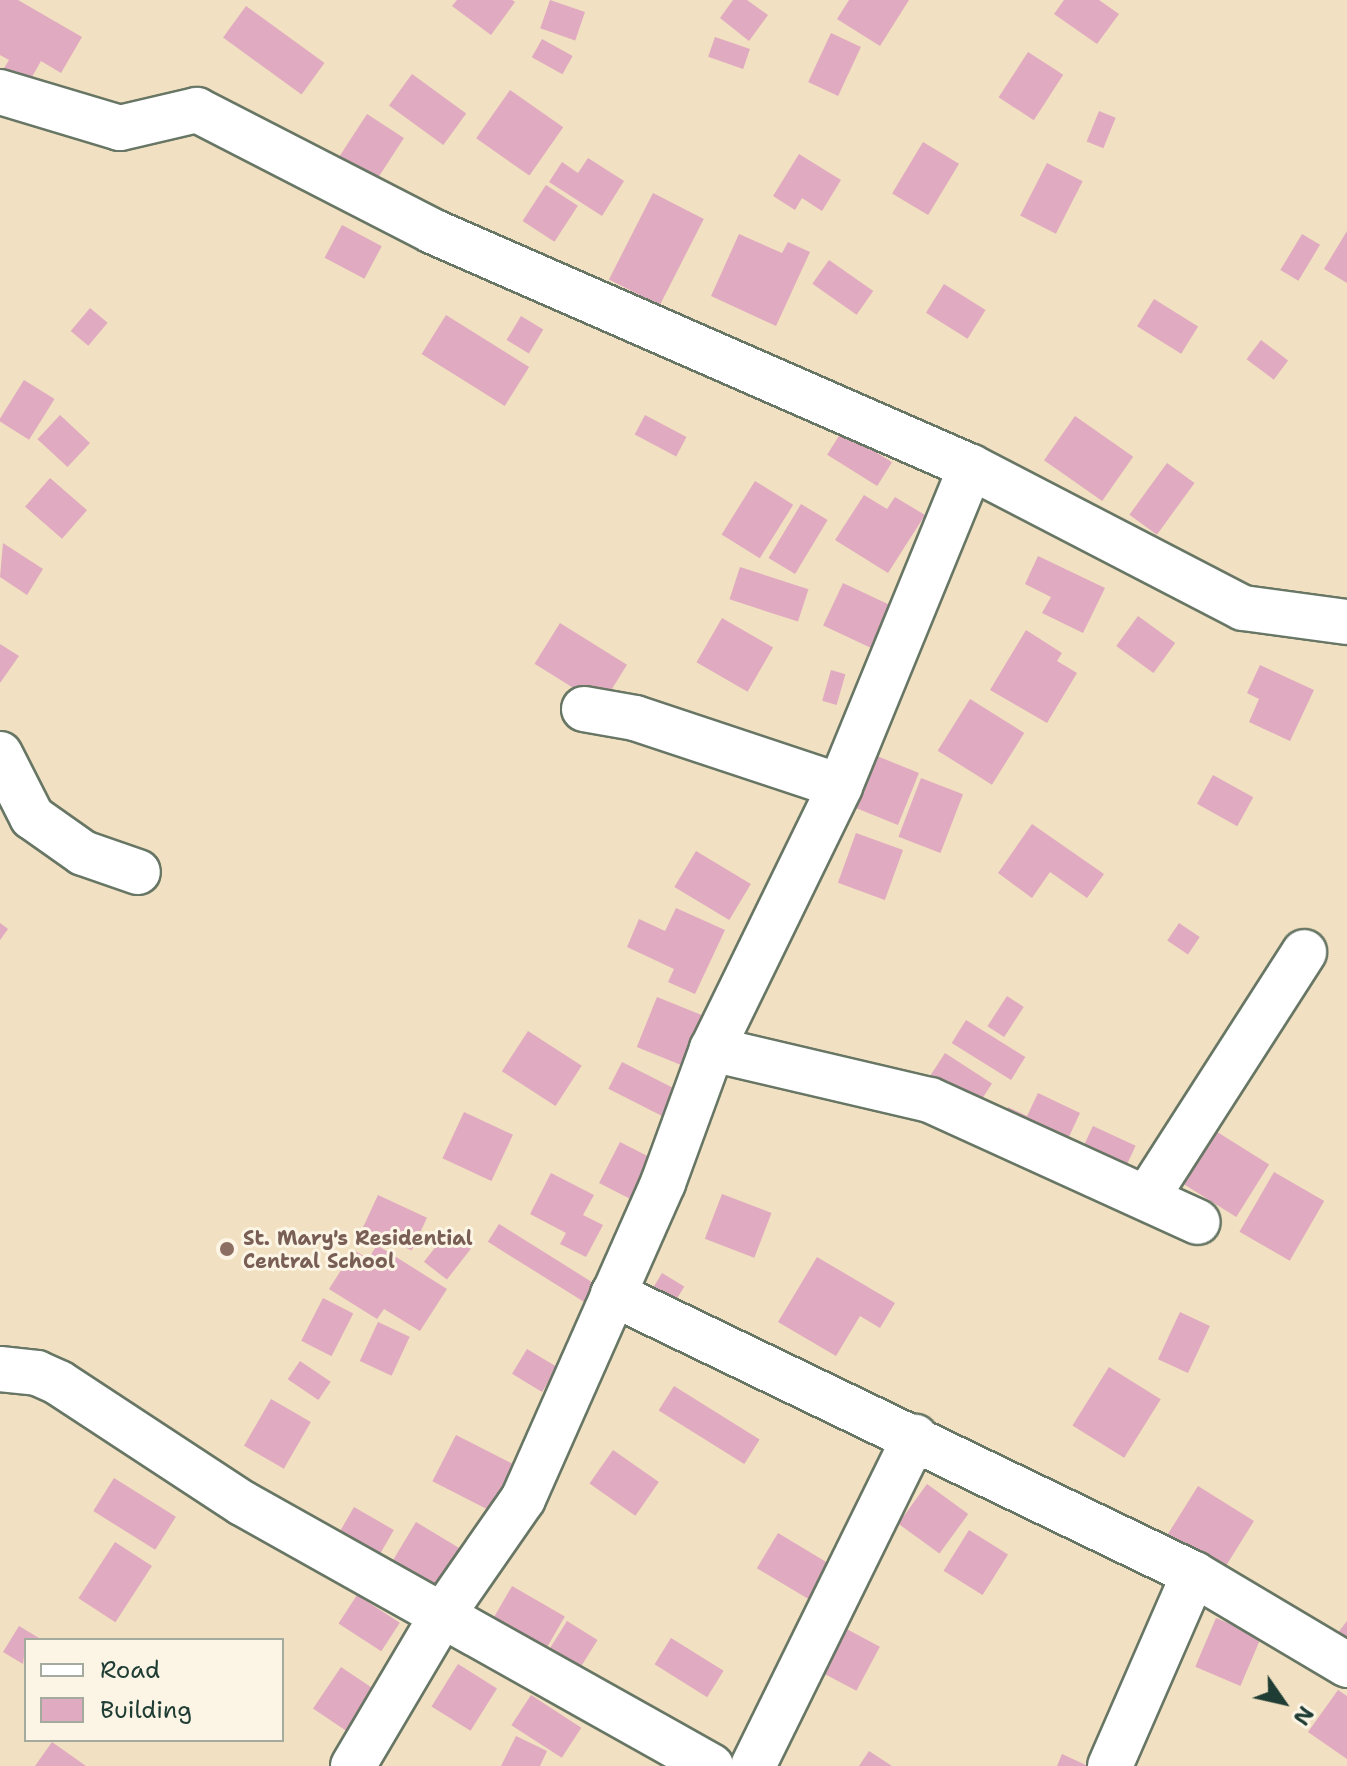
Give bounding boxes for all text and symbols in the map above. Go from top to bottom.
place label: St. Mary's Residential Central School [243,1226,473,1273]
marker: St. Mary's Residential Central School [218,1240,236,1258]
legend [24,1638,284,1742]
text: Road [100,1654,160,1686]
north arrow [1243,1662,1323,1742]
text: Building [100,1694,192,1726]
text: N [1286,1700,1320,1731]

